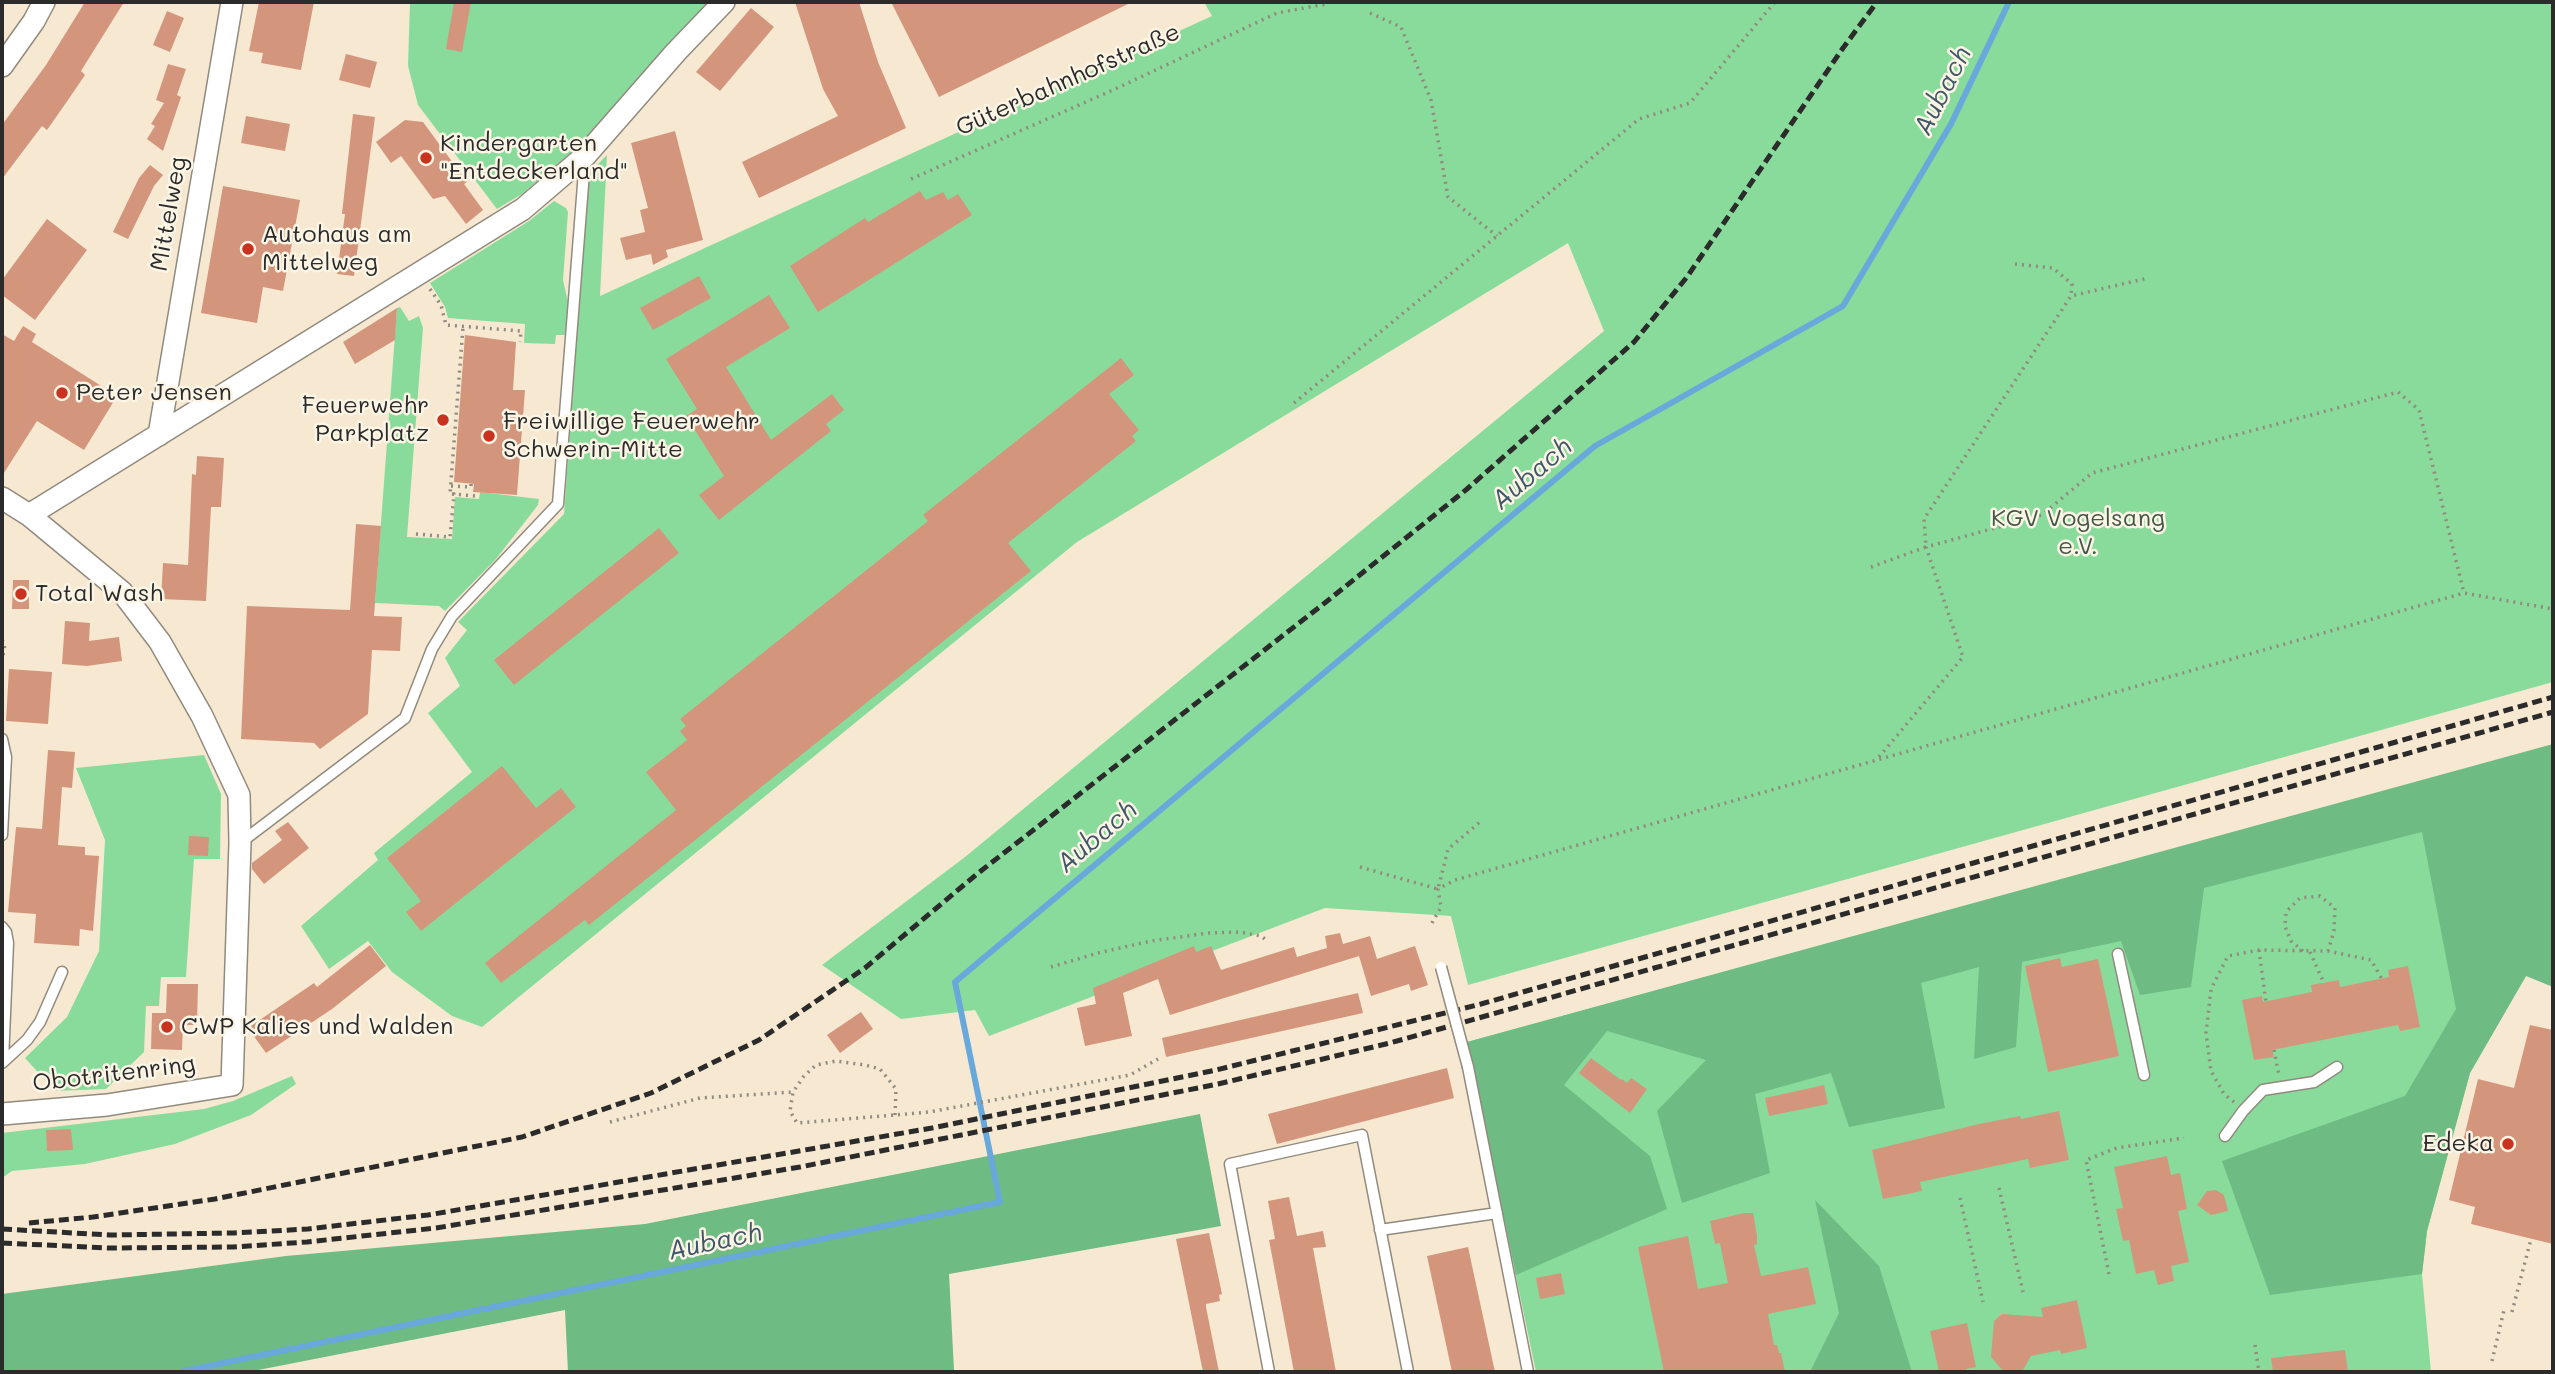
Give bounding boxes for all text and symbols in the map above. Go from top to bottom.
street label: Güterbahnhofstraße [952,18,1184,142]
water label: Aubach [1908,42,1978,140]
place label: Kindergarten "Entdeckerland" [440,130,628,186]
marker: Kindergarten "Entdeckerland" [418,150,434,166]
street label: Mittelweg [145,154,193,274]
place label: Autohaus am Mittelweg [262,221,412,277]
marker: Autohaus am Mittelweg [240,241,256,257]
place label: Peter Jensen [76,379,232,407]
marker: Peter Jensen [54,385,70,401]
place label: Feuerwehr Parkplatz [302,392,429,448]
place label: Freiwillige Feuerwehr Schwerin-Mitte [503,408,760,464]
marker: Feuerwehr Parkplatz [435,412,451,428]
marker: Freiwillige Feuerwehr Schwerin-Mitte [481,428,497,444]
water label: Aubach [1486,432,1578,516]
park label: KGV Vogelsang e.V. [1991,505,2165,561]
place label: Total Wash [35,580,163,608]
marker: Total Wash [13,586,29,602]
water label: Aubach [1051,795,1143,879]
place label: CWP Kalies und Walden [181,1013,453,1041]
marker: CWP Kalies und Walden [159,1019,175,1035]
street label: Obotritenring [31,1050,197,1098]
place label: Edeka [2422,1130,2494,1158]
marker: Edeka [2500,1136,2516,1152]
water label: Aubach [665,1217,765,1267]

